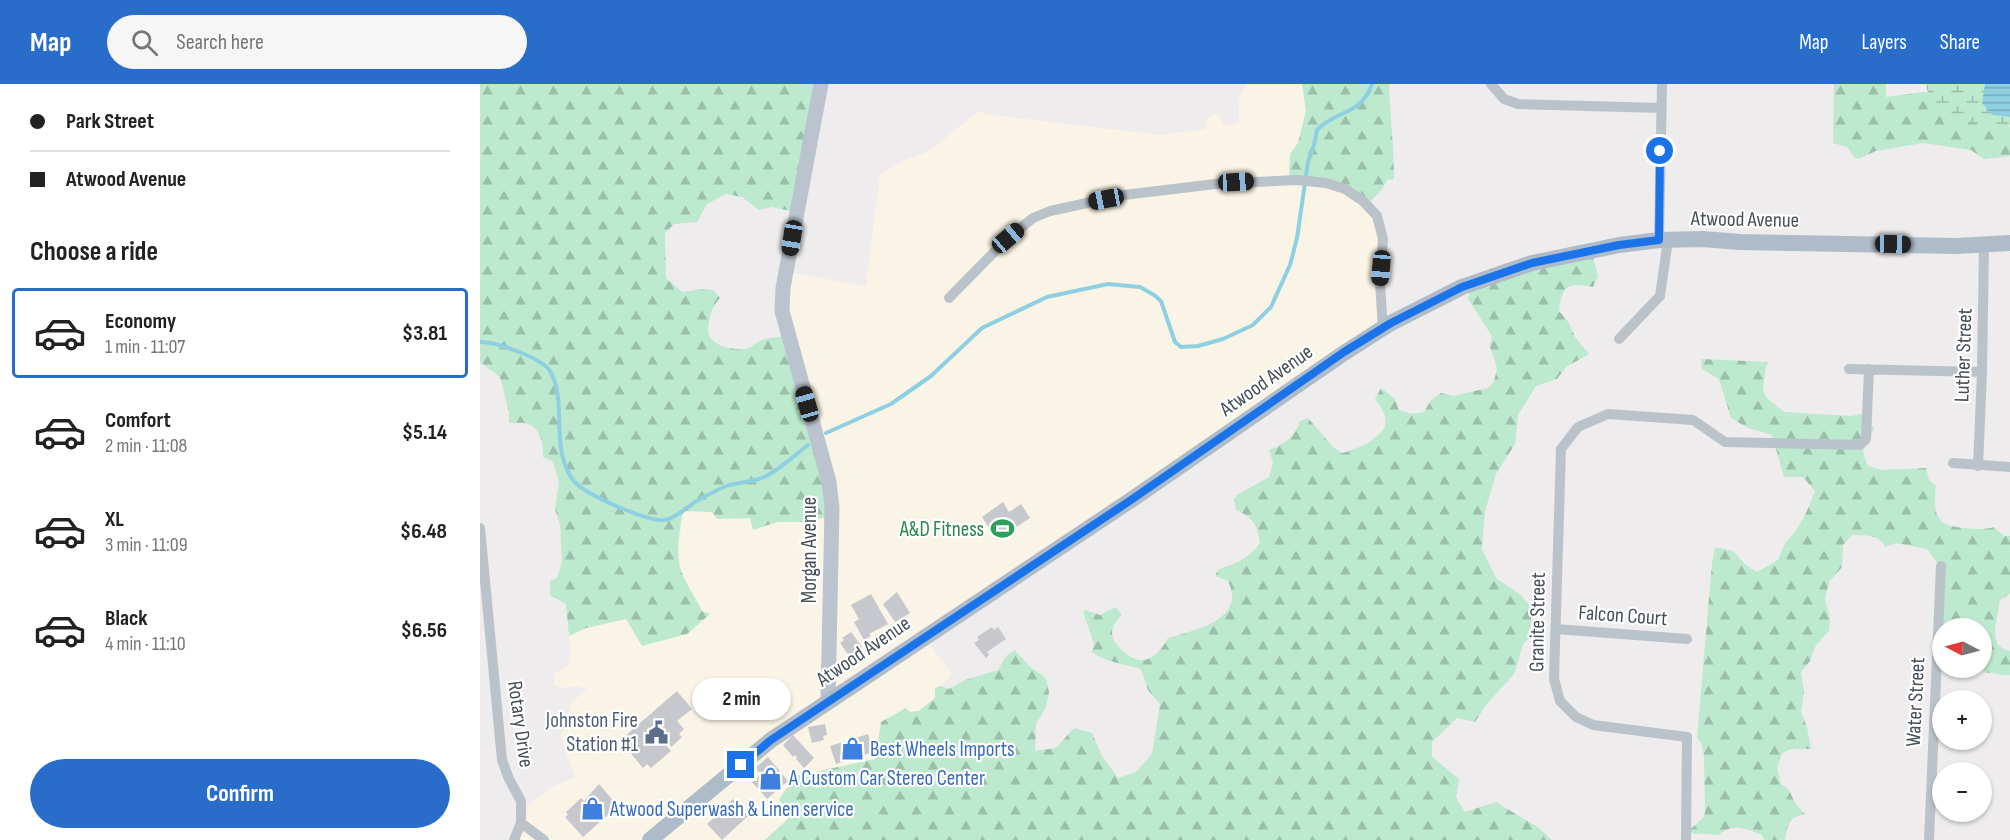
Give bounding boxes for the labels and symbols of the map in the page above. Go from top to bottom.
route start [1646,137,1673,164]
car [1218,172,1254,192]
car [1087,187,1125,211]
street label: Atwood Avenue [1690,206,1799,233]
car [780,219,804,257]
car [988,220,1028,256]
car [1875,235,1911,253]
car [1370,249,1392,287]
street label: Luther Street [1949,308,1978,402]
street label: Atwood Avenue [1214,339,1318,422]
car [793,384,821,424]
street label: Morgan Avenue [797,497,822,603]
sports icon: A&D Fitness [989,516,1015,542]
place label: A&D Fitness [899,517,984,542]
street label: Granite Street [1524,572,1551,672]
street label: Falcon Court [1578,600,1668,631]
street label: Atwood Avenue [811,611,915,693]
north arrow [1932,618,1992,678]
street label: Water Street [1901,657,1930,747]
callout: 2 min [692,678,790,720]
street label: Rotary Drive [502,679,539,769]
place label: Johnston Fire Station #1 [545,708,639,757]
public building icon: Johnston Fire Station #1 [643,719,669,745]
shop icon: Best Wheels Imports [839,736,865,762]
place label: Best Wheels Imports [870,737,1015,762]
route end [727,751,754,778]
shop icon: A Custom Car Stereo Center [758,765,784,791]
place label: A Custom Car Stereo Center [788,766,985,791]
shop icon: Atwood Superwash & Linen service [579,796,605,822]
place label: Atwood Superwash & Linen service [609,797,854,822]

